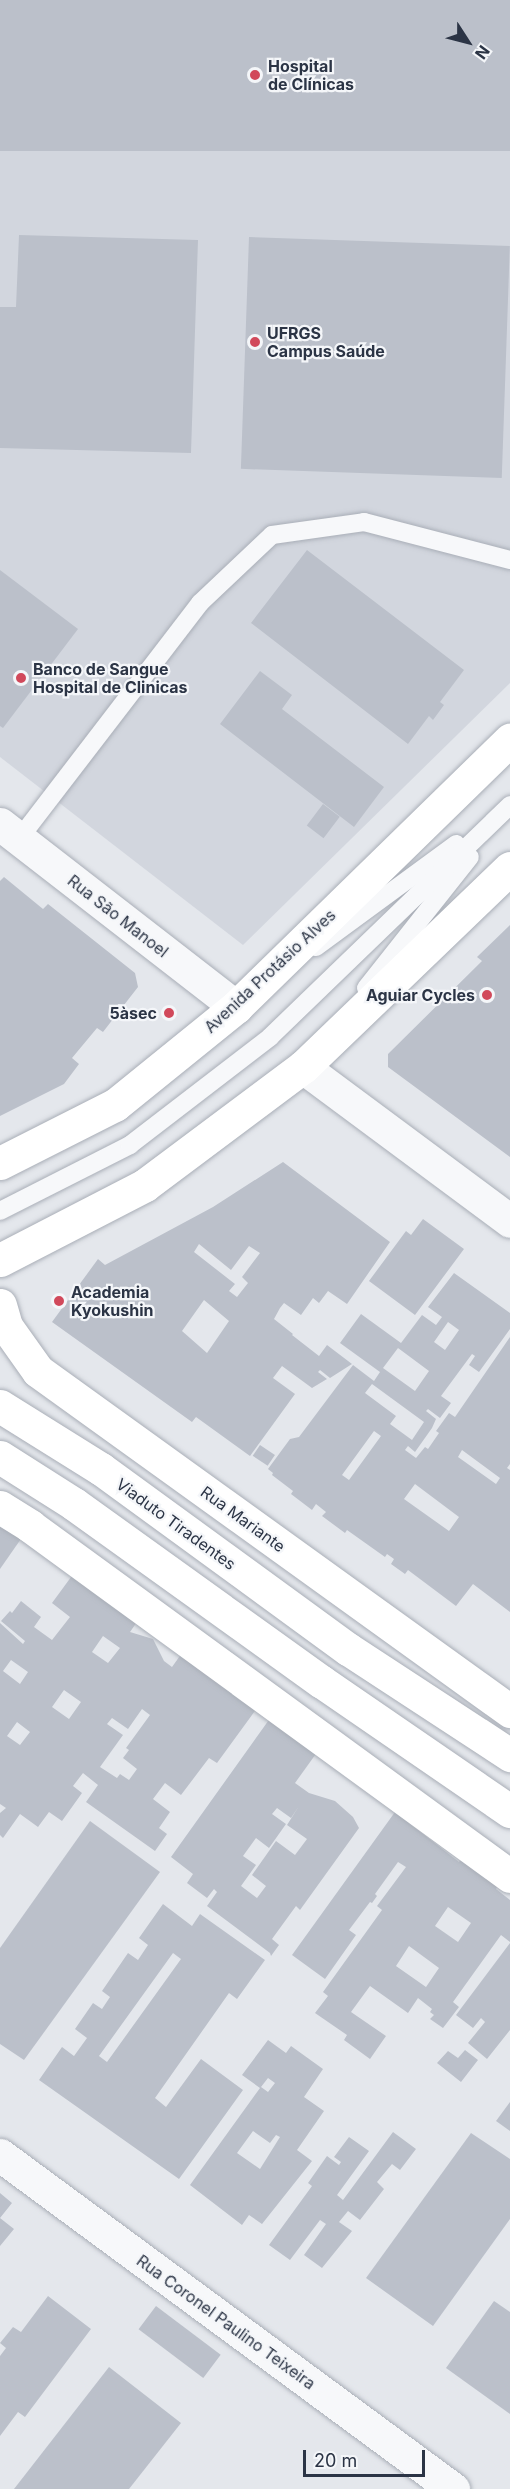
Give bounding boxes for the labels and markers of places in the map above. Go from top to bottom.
place label: Hospital de Clínicas [268,56,354,94]
marker: Hospital de Clínicas [246,66,264,84]
place label: UFRGS Campus Saúde [267,323,385,361]
marker: UFRGS Campus Saúde [248,335,262,349]
place label: Banco de Sangue Hospital de Clinicas [33,659,188,697]
marker: Banco de Sangue Hospital de Clinicas [14,671,28,685]
place label: Aguiar Cycles [366,985,475,1005]
marker: Aguiar Cycles [480,988,494,1002]
place label: 5àsec [110,1003,157,1023]
marker: 5àsec [162,1006,176,1020]
place label: Academia Kyokushin [71,1282,153,1320]
marker: Academia Kyokushin [52,1294,66,1308]

